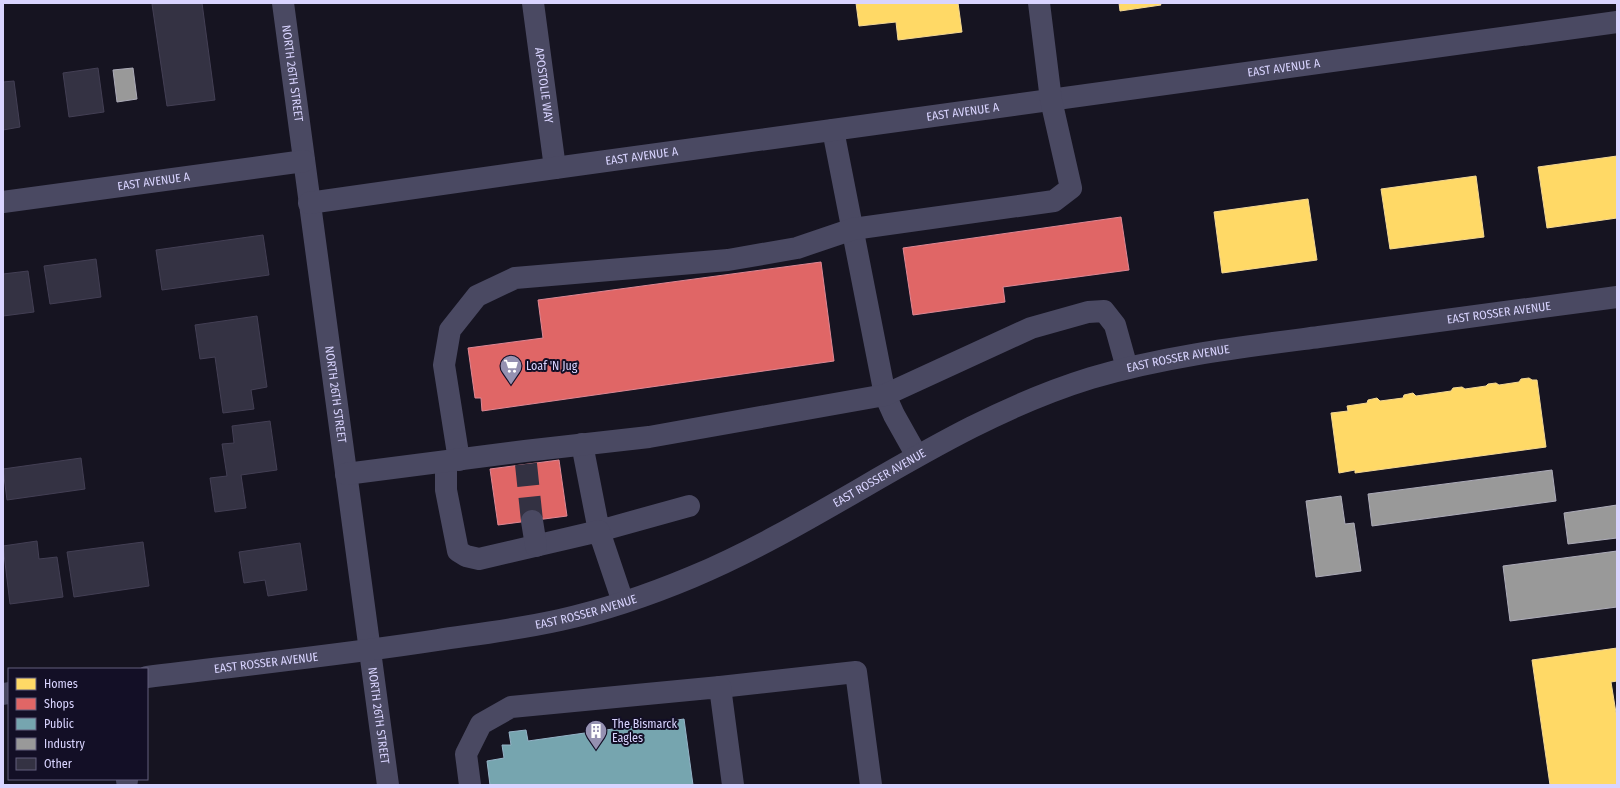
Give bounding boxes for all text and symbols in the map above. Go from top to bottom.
street label: NORTH 26TH STREET [279,24,306,123]
street label: APOSTOLIE WAY [532,47,556,124]
street label: EAST AVENUE A [1247,56,1322,80]
street label: EAST AVENUE A [926,100,1001,124]
street label: EAST AVENUE A [605,144,680,168]
street label: EAST AVENUE A [116,170,191,193]
street label: EAST ROSSER AVENUE [1446,299,1552,327]
street label: EAST ROSSER AVENUE [1125,342,1231,375]
street label: NORTH 26TH STREET [322,345,349,444]
supermarket icon: Loaf 'N Jug [498,353,524,386]
place label: Loaf 'N Jug [526,359,578,373]
street label: EAST ROSSER AVENUE [830,446,929,510]
street label: EAST ROSSER AVENUE [534,592,639,632]
street label: EAST ROSSER AVENUE [213,649,319,676]
street label: NORTH 26TH STREET [365,666,392,765]
legend [8,668,148,780]
text: Homes [44,677,78,691]
text: Shops [44,697,74,711]
text: Public [44,717,74,731]
place label: The Bismarck Eagles [612,717,677,745]
building icon: The Bismarck Eagles [583,718,609,751]
text: Industry [44,737,85,751]
text: Other [44,757,73,771]

